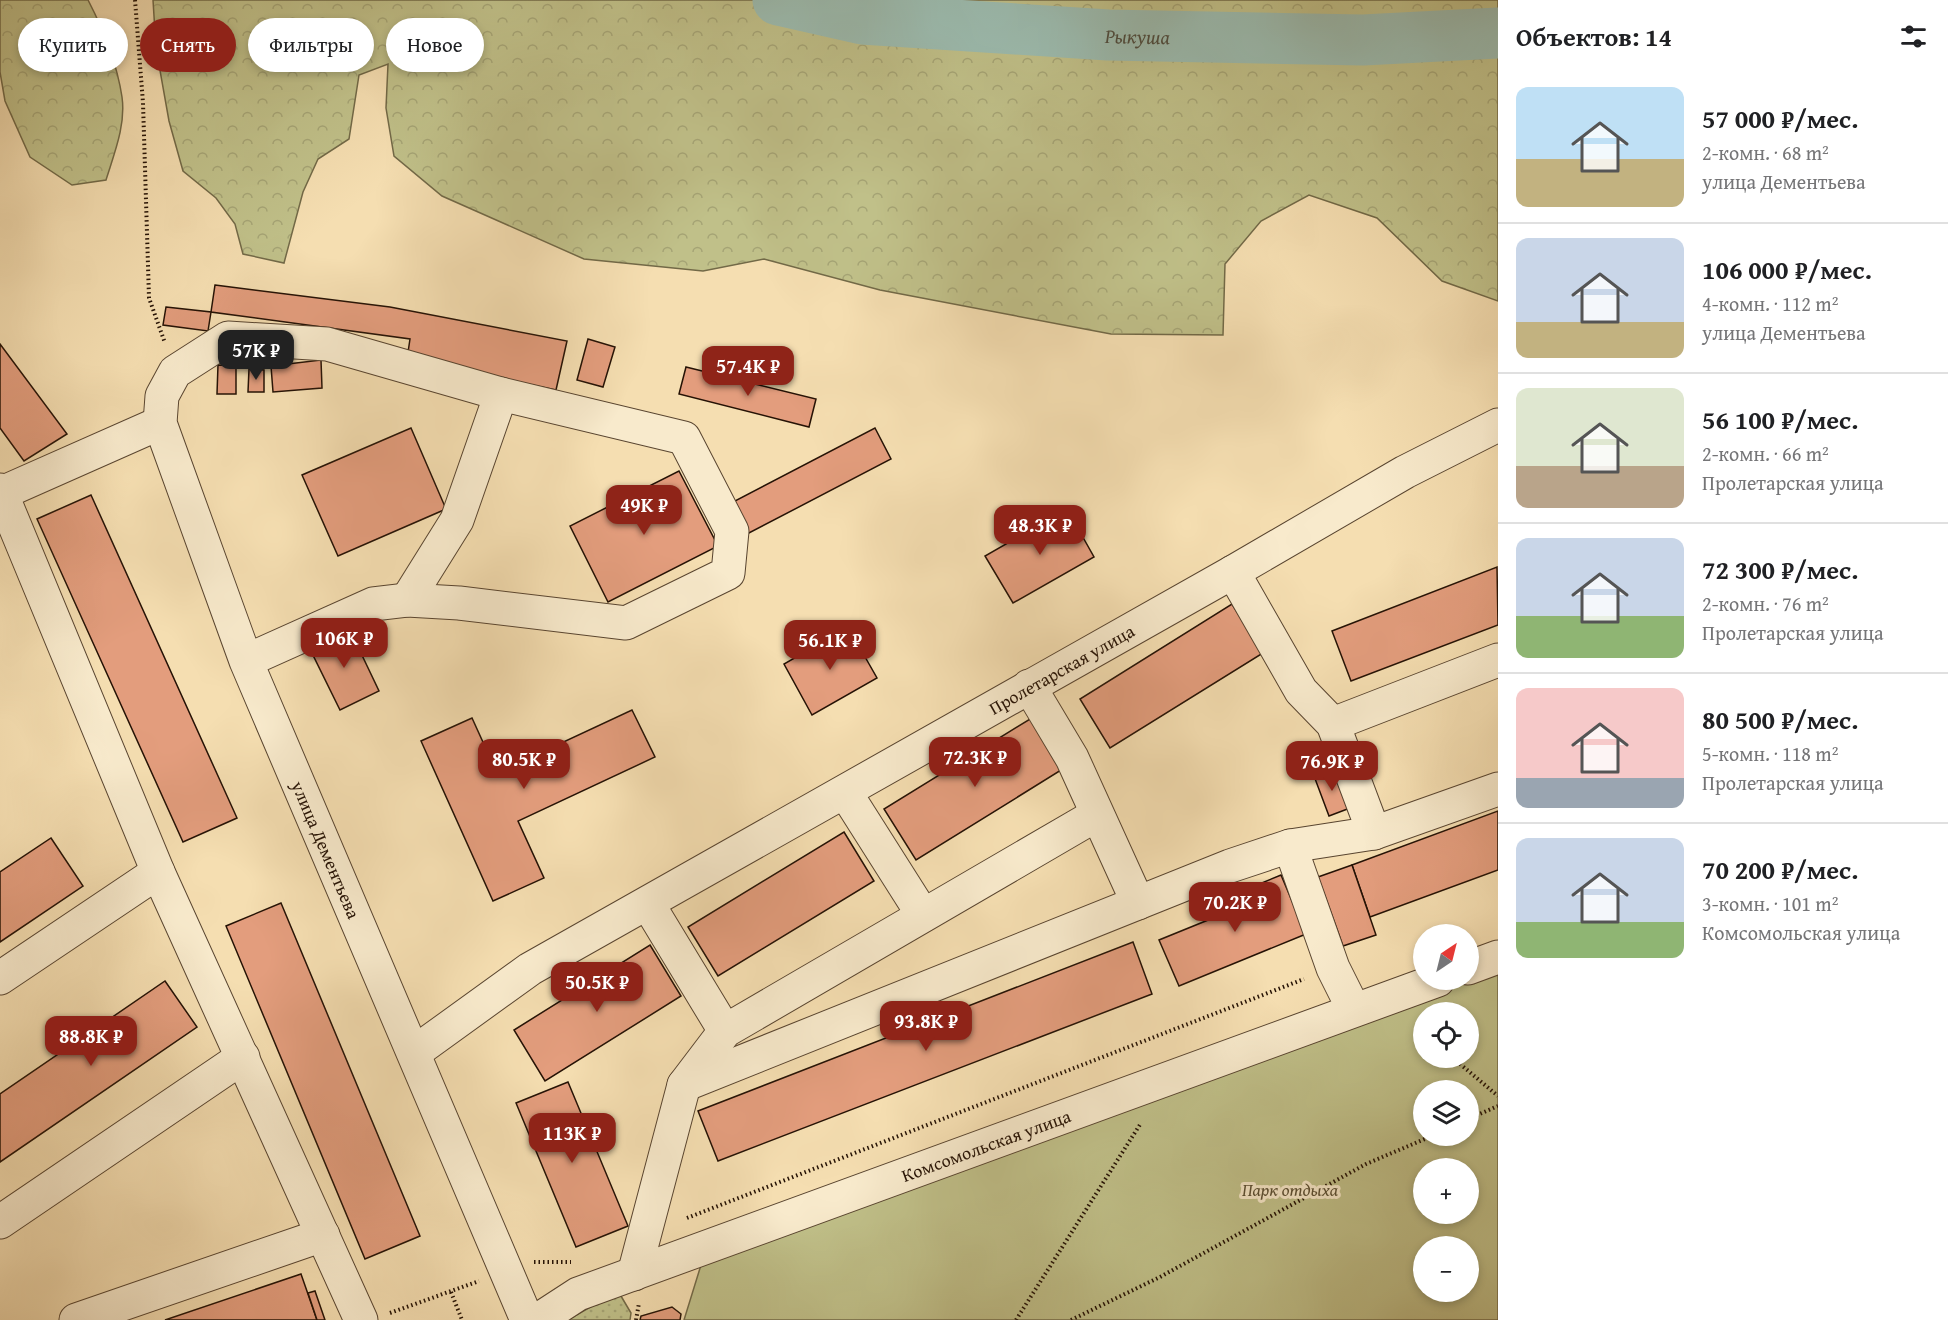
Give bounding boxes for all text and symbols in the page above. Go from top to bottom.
text: Объектов: 14 [1516,17,1672,56]
chip: Купить [18,18,128,72]
chip: Снять [140,18,236,72]
chip: Фильтры [248,18,374,72]
chip: Новое [386,18,484,72]
water label: Рыкуша [1104,20,1171,51]
icon: filters [1897,20,1930,53]
text: 57 000 ₽/мес. [1702,99,1858,138]
icon: home [1564,111,1636,183]
text: 2-комн. · 68 m² [1702,138,1829,167]
text: улица Дементьева [1702,167,1866,196]
text: 106 000 ₽/мес. [1702,250,1872,289]
icon: home [1564,262,1636,334]
text: 4-комн. · 112 m² [1702,289,1838,318]
text: улица Дементьева [1702,318,1866,347]
pin: 57K ₽ [214,330,298,381]
text: 57K ₽ [232,335,280,364]
pin: 57.4K ₽ [693,346,803,397]
text: 57.4K ₽ [716,351,780,380]
text: 56 100 ₽/мес. [1702,400,1858,439]
icon: home [1564,412,1636,484]
text: 2-комн. · 66 m² [1702,439,1829,468]
text: Пролетарская улица [1702,468,1884,497]
pin: 49K ₽ [602,485,686,536]
text: 49K ₽ [620,490,668,519]
pin: 48.3K ₽ [985,505,1095,556]
text: 48.3K ₽ [1008,510,1072,539]
text: 72 300 ₽/мес. [1702,550,1858,589]
icon: home [1564,562,1636,634]
text: 2-комн. · 76 m² [1702,589,1829,618]
street label: Пролетарская улица [983,617,1140,721]
pin: 106K ₽ [295,618,393,669]
text: Пролетарская улица [1702,618,1884,647]
pin: 56.1K ₽ [775,620,885,671]
text: 106K ₽ [315,623,373,652]
text: 56.1K ₽ [798,625,862,654]
text: 80 500 ₽/мес. [1702,700,1858,739]
icon: home [1564,712,1636,784]
pin: 72.3K ₽ [920,737,1030,788]
pin: 80.5K ₽ [469,739,579,790]
text: 5-комн. · 118 m² [1702,739,1838,768]
pin: 76.9K ₽ [1277,741,1387,792]
text: 72.3K ₽ [943,742,1007,771]
text: 80.5K ₽ [492,744,556,773]
text: 76.9K ₽ [1300,746,1364,775]
text: Пролетарская улица [1702,768,1884,797]
street label: улица Дементьева [285,776,368,923]
text: 70 200 ₽/мес. [1702,850,1858,889]
icon: home [1564,862,1636,934]
pin: 70.2K ₽ [1180,882,1290,933]
text: 70.2K ₽ [1203,887,1267,916]
text: 3-комн. · 101 m² [1702,889,1838,918]
text: Комсомольская улица [1702,918,1900,947]
north arrow [1413,924,1479,990]
map controls [1413,924,1479,1302]
pin: 50.5K ₽ [542,962,652,1013]
text: 50.5K ₽ [565,967,629,996]
pin: 93.8K ₽ [871,1001,981,1052]
button: locate [1413,1002,1479,1068]
text: 93.8K ₽ [894,1006,958,1035]
pin: 88.8K ₽ [36,1016,146,1067]
text: 88.8K ₽ [59,1021,123,1050]
button: layers [1413,1080,1479,1146]
street label: Комсомольская улица [898,1102,1075,1188]
pin: 113K ₽ [523,1113,621,1164]
text: 113K ₽ [543,1118,601,1147]
button: + [1413,1158,1479,1224]
park label: Парк отдыха [1242,1176,1339,1203]
button: − [1413,1236,1479,1302]

